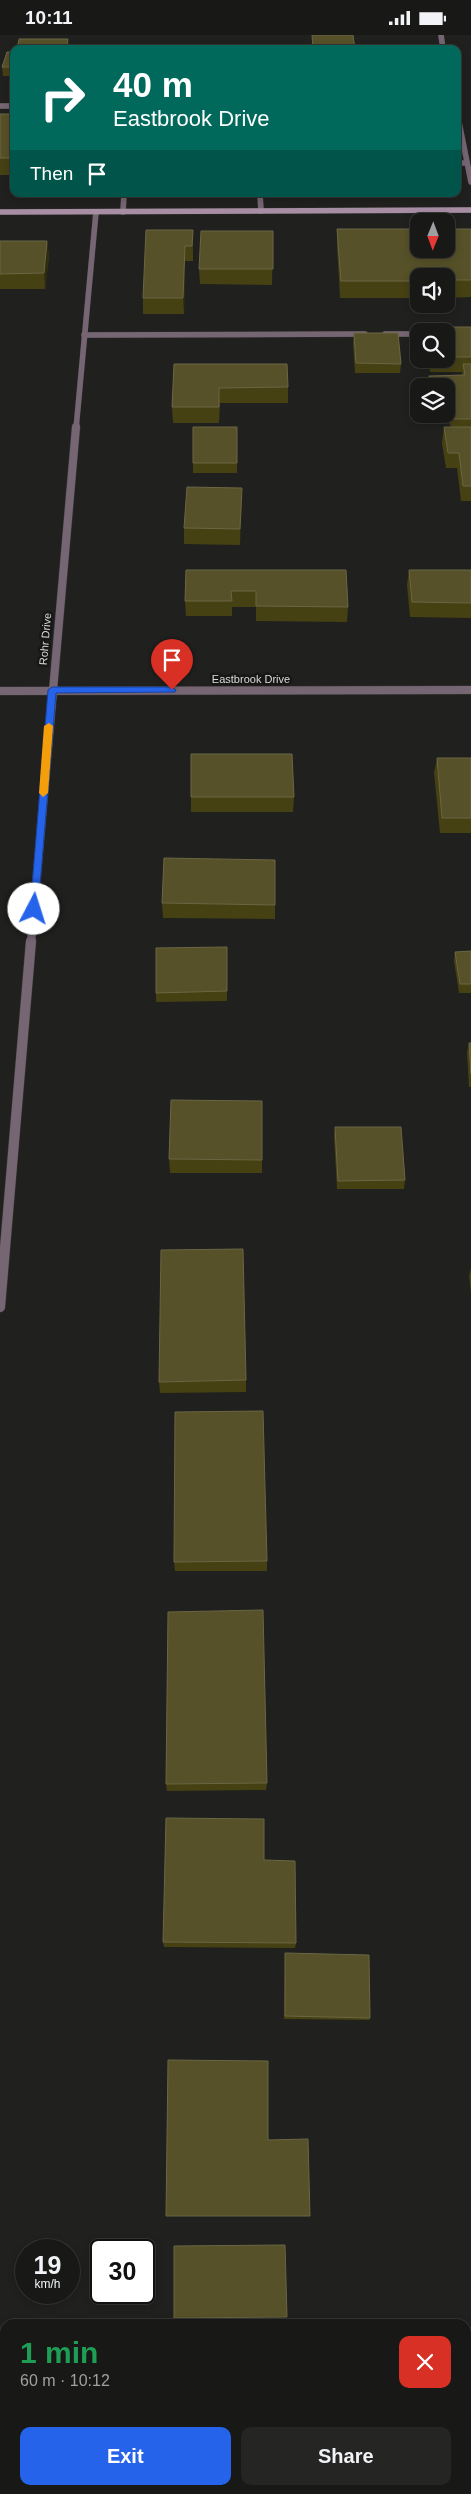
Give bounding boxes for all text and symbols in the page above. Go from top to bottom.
text: 10:11 [25,7,73,28]
icon: right [30,65,95,130]
text: 40 m [113,65,193,104]
text: Eastbrook Drive [113,106,270,131]
icon: arrive [83,160,111,188]
text: Then [30,163,73,184]
north arrow [410,213,455,257]
map controls [410,213,455,423]
button: sound [410,268,455,313]
button: search [410,323,455,368]
button: layers [410,378,455,423]
street label: Rohr Drive [37,612,53,666]
pin [151,639,193,690]
icon: arrive [158,646,186,674]
street label: Eastbrook Drive [212,673,290,685]
position arrow [7,882,59,934]
speed limit sign: 30 [90,2239,155,2304]
text: 19 [34,2251,61,2279]
text: km/h [34,2277,61,2291]
text: 1 min [20,2336,98,2369]
button: close [399,2336,451,2388]
text: 60 m · 10:12 [20,2372,110,2389]
button: Exit [20,2427,231,2485]
button: Share [241,2427,451,2485]

